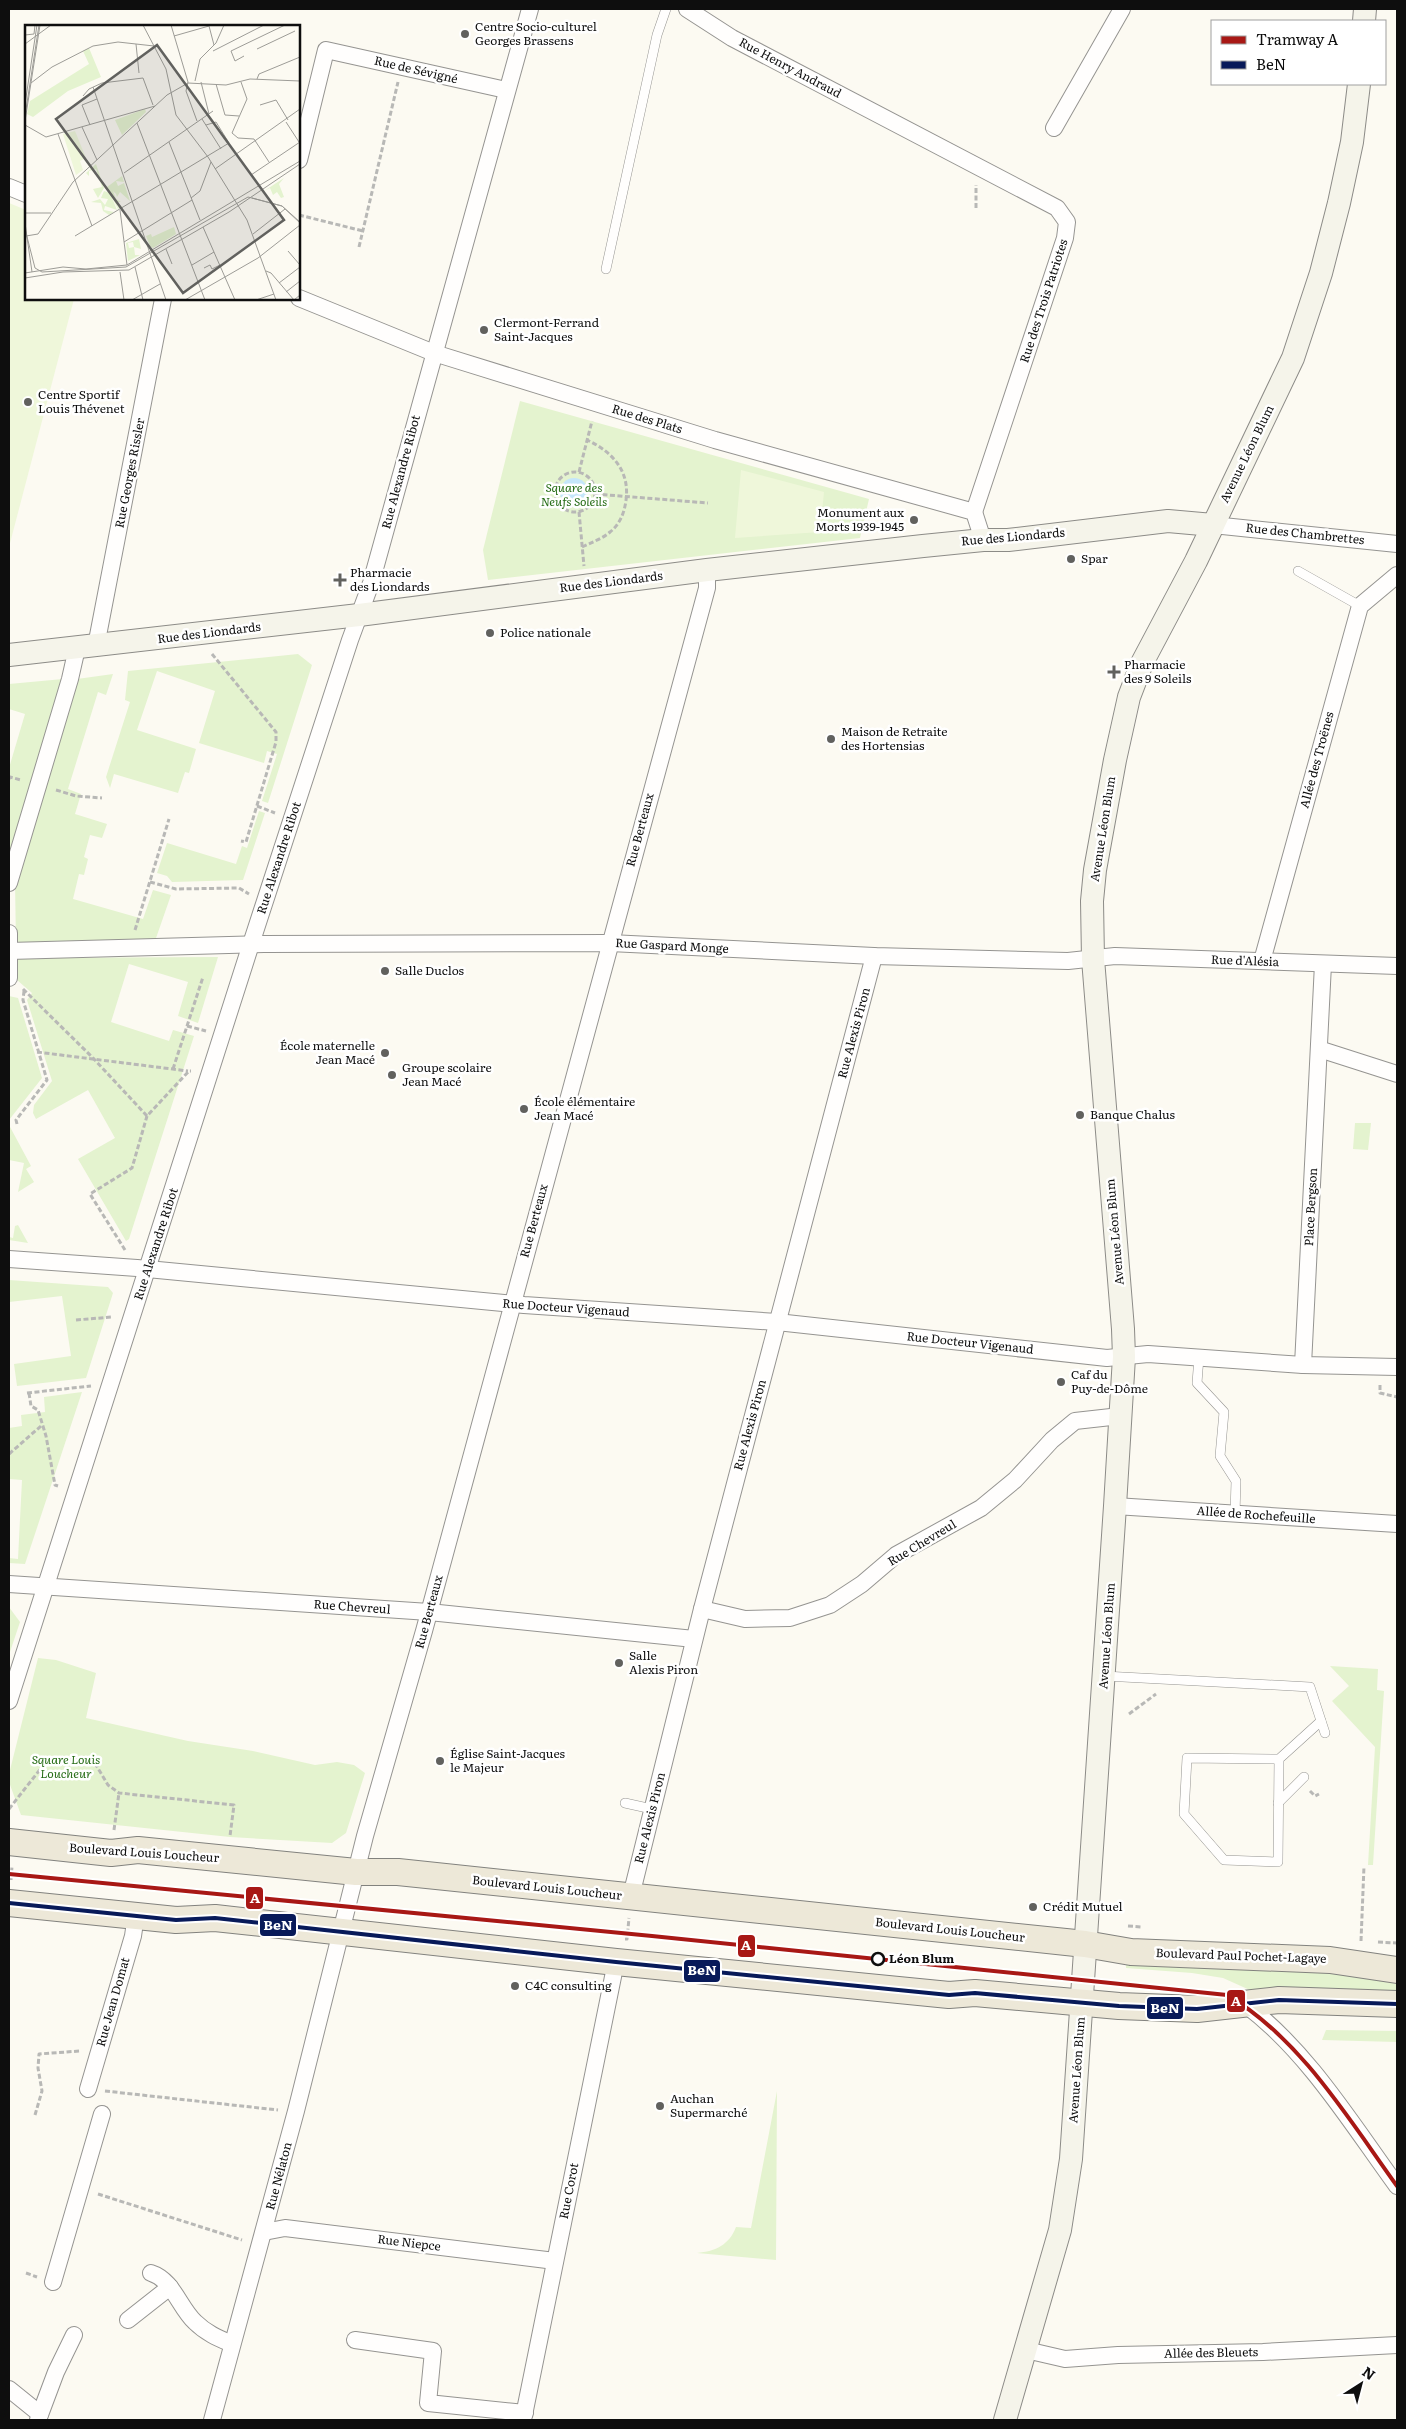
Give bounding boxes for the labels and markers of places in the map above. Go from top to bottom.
place label: Centre Socio-culturel Georges Brassens [475,17,597,49]
marker: Centre Socio-culturel Georges Brassens [459,28,471,40]
place label: Clermont-Ferrand Saint-Jacques [494,313,600,345]
marker: Clermont-Ferrand Saint-Jacques [478,324,490,336]
place label: Centre Sportif Louis Thévenet [38,385,125,417]
marker: Centre Sportif Louis Thévenet [22,396,34,408]
place label: Monument aux Morts 1939-1945 [815,503,904,535]
marker: Monument aux Morts 1939-1945 [908,514,920,526]
place label: Spar [1081,549,1108,567]
marker: Spar [1065,553,1077,565]
place label: Pharmacie des Liondards [350,563,430,595]
marker: Pharmacie des Liondards [334,574,346,586]
place label: Police nationale [500,623,591,641]
marker: Police nationale [484,627,496,639]
place label: Pharmacie des 9 Soleils [1124,655,1192,687]
marker: Pharmacie des 9 Soleils [1108,666,1120,678]
place label: Maison de Retraite des Hortensias [841,722,948,754]
marker: Maison de Retraite des Hortensias [825,733,837,745]
place label: Salle Duclos [395,961,465,979]
marker: Salle Duclos [379,965,391,977]
place label: École maternelle Jean Macé [280,1036,375,1068]
marker: École maternelle Jean Macé [379,1047,391,1059]
place label: Groupe scolaire Jean Macé [402,1058,492,1090]
marker: Groupe scolaire Jean Macé [386,1069,398,1081]
place label: École élémentaire Jean Macé [534,1092,635,1124]
marker: École élémentaire Jean Macé [518,1103,530,1115]
place label: Banque Chalus [1090,1105,1176,1123]
marker: Banque Chalus [1074,1109,1086,1121]
place label: Caf du Puy-de-Dôme [1071,1365,1148,1397]
marker: Caf du Puy-de-Dôme [1055,1376,1067,1388]
place label: Salle Alexis Piron [629,1646,698,1678]
marker: Salle Alexis Piron [613,1657,625,1669]
place label: Église Saint-Jacques le Majeur [450,1744,566,1776]
marker: Église Saint-Jacques le Majeur [434,1755,446,1767]
place label: Crédit Mutuel [1043,1897,1123,1915]
marker: Crédit Mutuel [1027,1901,1039,1913]
place label: Léon Blum [889,1949,954,1967]
marker: Léon Blum [871,1952,885,1966]
place label: C4C consulting [525,1976,612,1994]
marker: C4C consulting [509,1980,521,1992]
place label: Auchan Supermarché [670,2089,747,2121]
marker: Auchan Supermarché [654,2100,666,2112]

